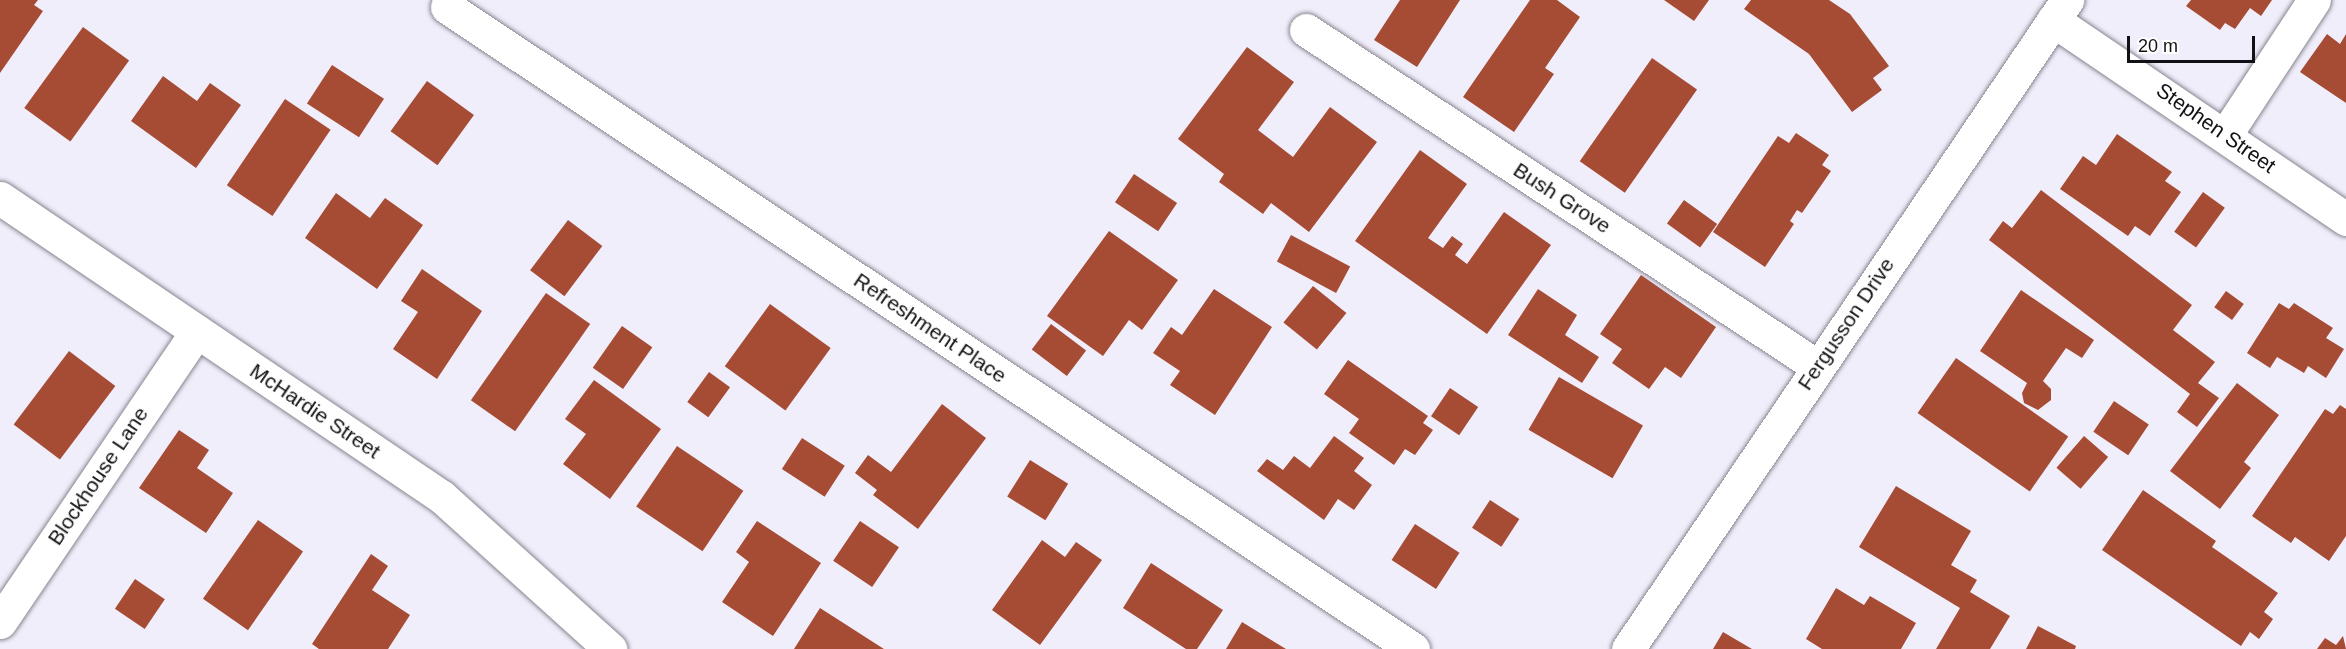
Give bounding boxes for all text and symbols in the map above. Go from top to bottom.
scale bar [2130,24,2258,62]
text: 20 m [2138,36,2178,56]
street label: Stephen Street [2151,77,2281,179]
street label: Bush Grove [1509,157,1615,239]
street label: Fergusson Drive [1792,253,1900,395]
street label: Refreshment Place [849,268,1011,388]
street label: McHardie Street [245,358,385,464]
street label: Blockhouse Lane [43,402,153,550]

